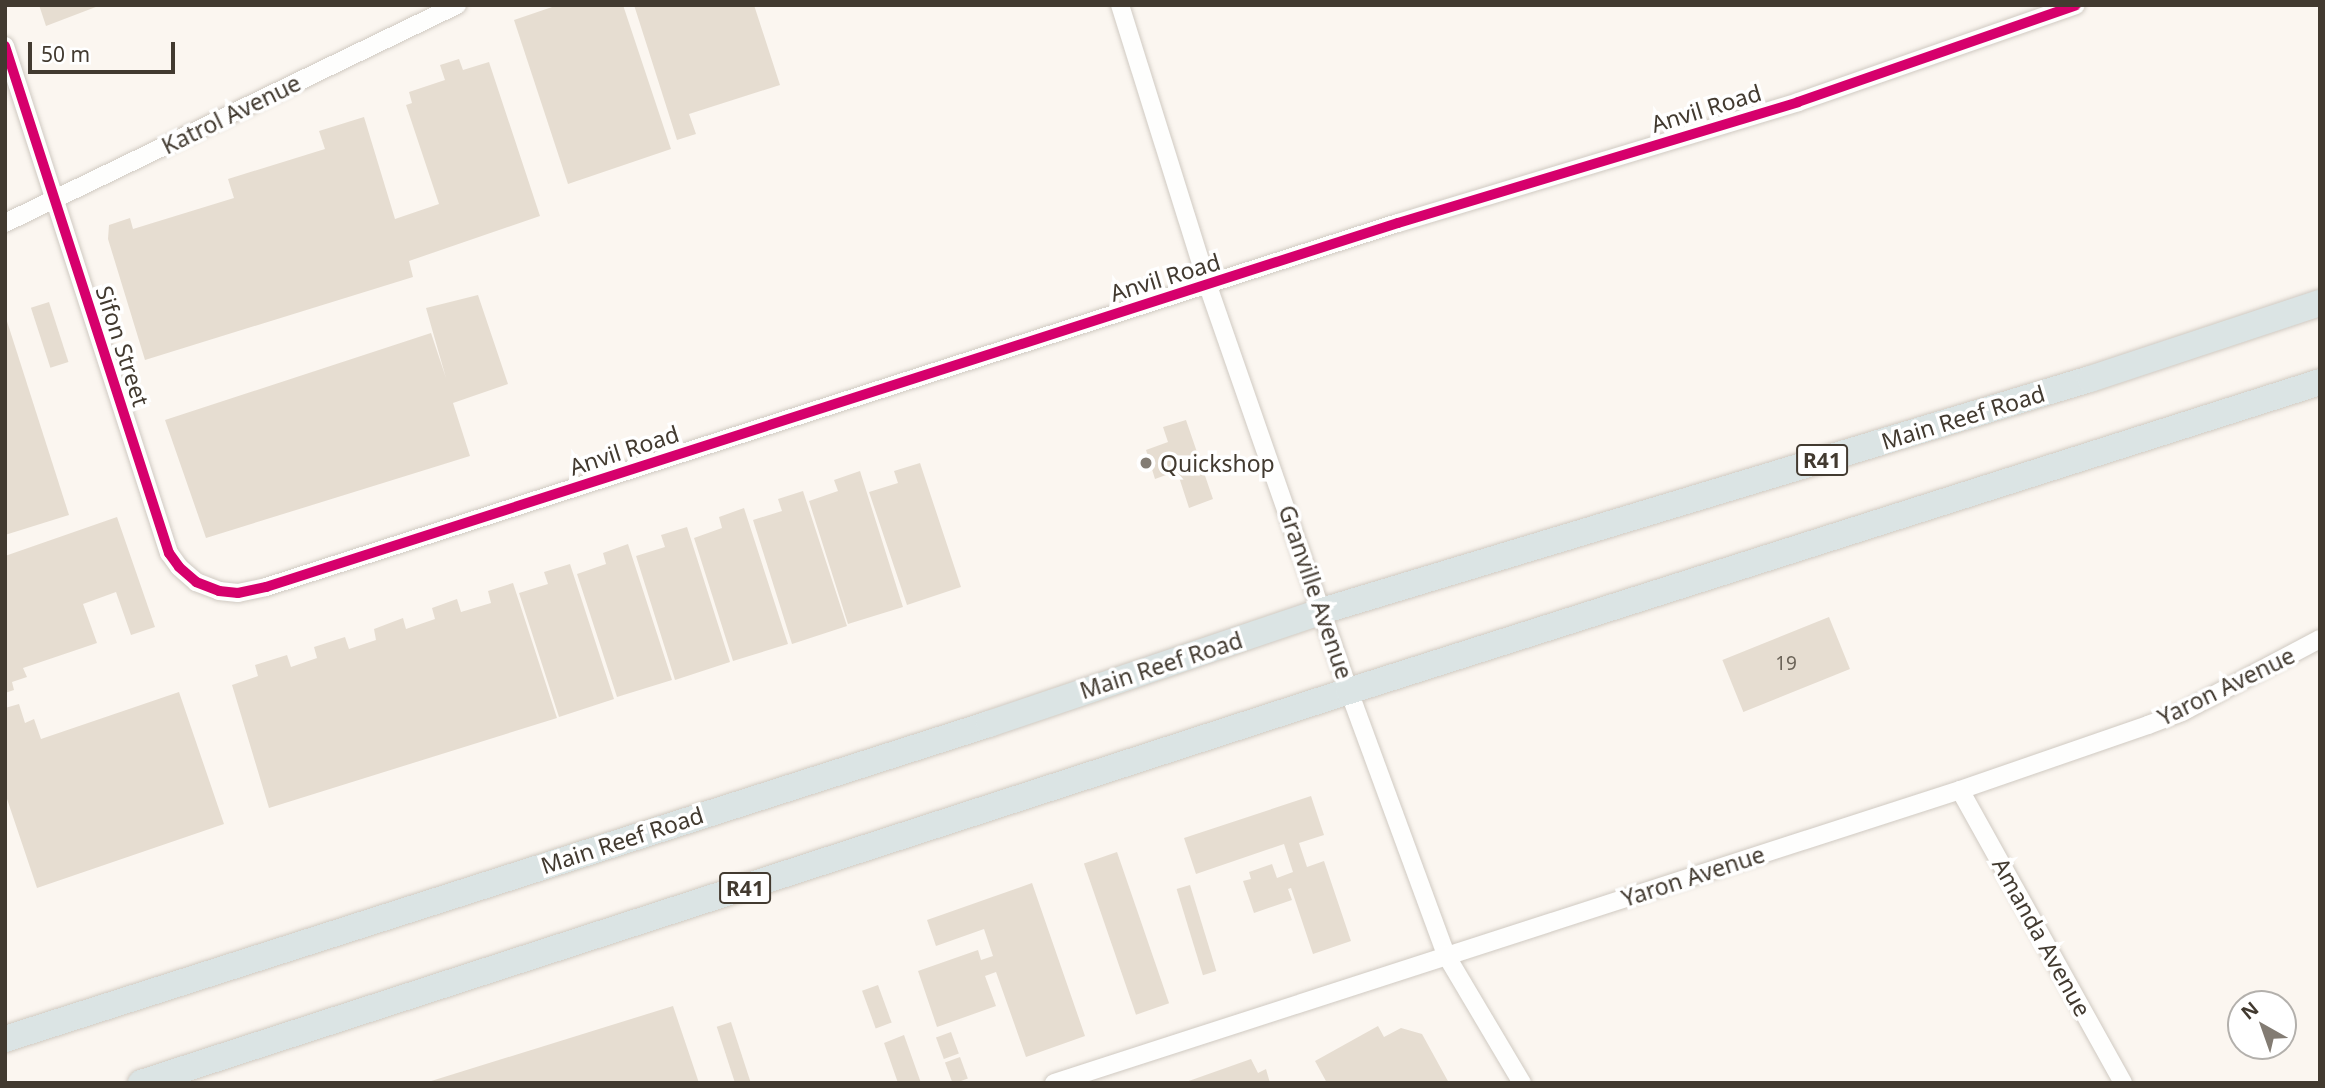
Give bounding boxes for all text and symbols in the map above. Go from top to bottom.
scale bar [32,28,178,72]
text: 50 m [41,40,90,68]
street label: Katrol Avenue [157,68,305,160]
street label: Anvil Road [1648,78,1764,138]
street label: Anvil Road [1107,247,1223,307]
street label: Sifon Street [91,282,155,410]
street label: Main Reef Road [1878,379,2048,455]
street label: Anvil Road [566,419,682,481]
road number: R41 [1796,442,1848,477]
place label: Quickshop [1160,449,1275,477]
marker: Quickshop [1138,455,1154,471]
street label: Granville Avenue [1273,501,1359,683]
street label: Main Reef Road [1076,626,1246,704]
street label: Yaron Avenue [2153,641,2299,731]
house number: 19 [1775,653,1797,675]
street label: Main Reef Road [537,801,707,879]
street label: Yaron Avenue [1618,840,1768,912]
street label: Amanda Avenue [1987,853,2097,1021]
road number: R41 [719,870,771,906]
north arrow [2227,990,2297,1060]
text: N [2236,996,2264,1025]

